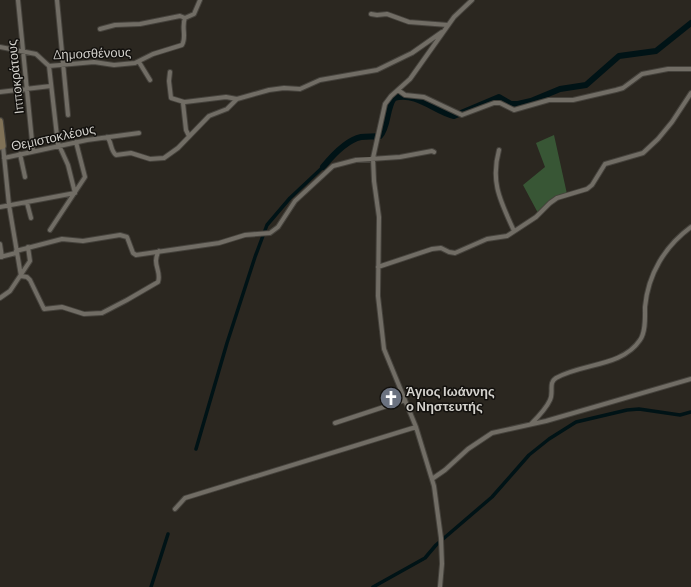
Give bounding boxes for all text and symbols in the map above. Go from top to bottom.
street label: Ιπποκράτους [3,39,27,115]
street label: Δημοσθένους [53,44,131,62]
street label: Θεμιστοκλέους [10,120,96,154]
place label: Άγιος Ιωάννης ο Νηστευτής [406,383,495,414]
church icon: Άγιος Ιωάννης ο Νηστευτής [378,385,404,411]

